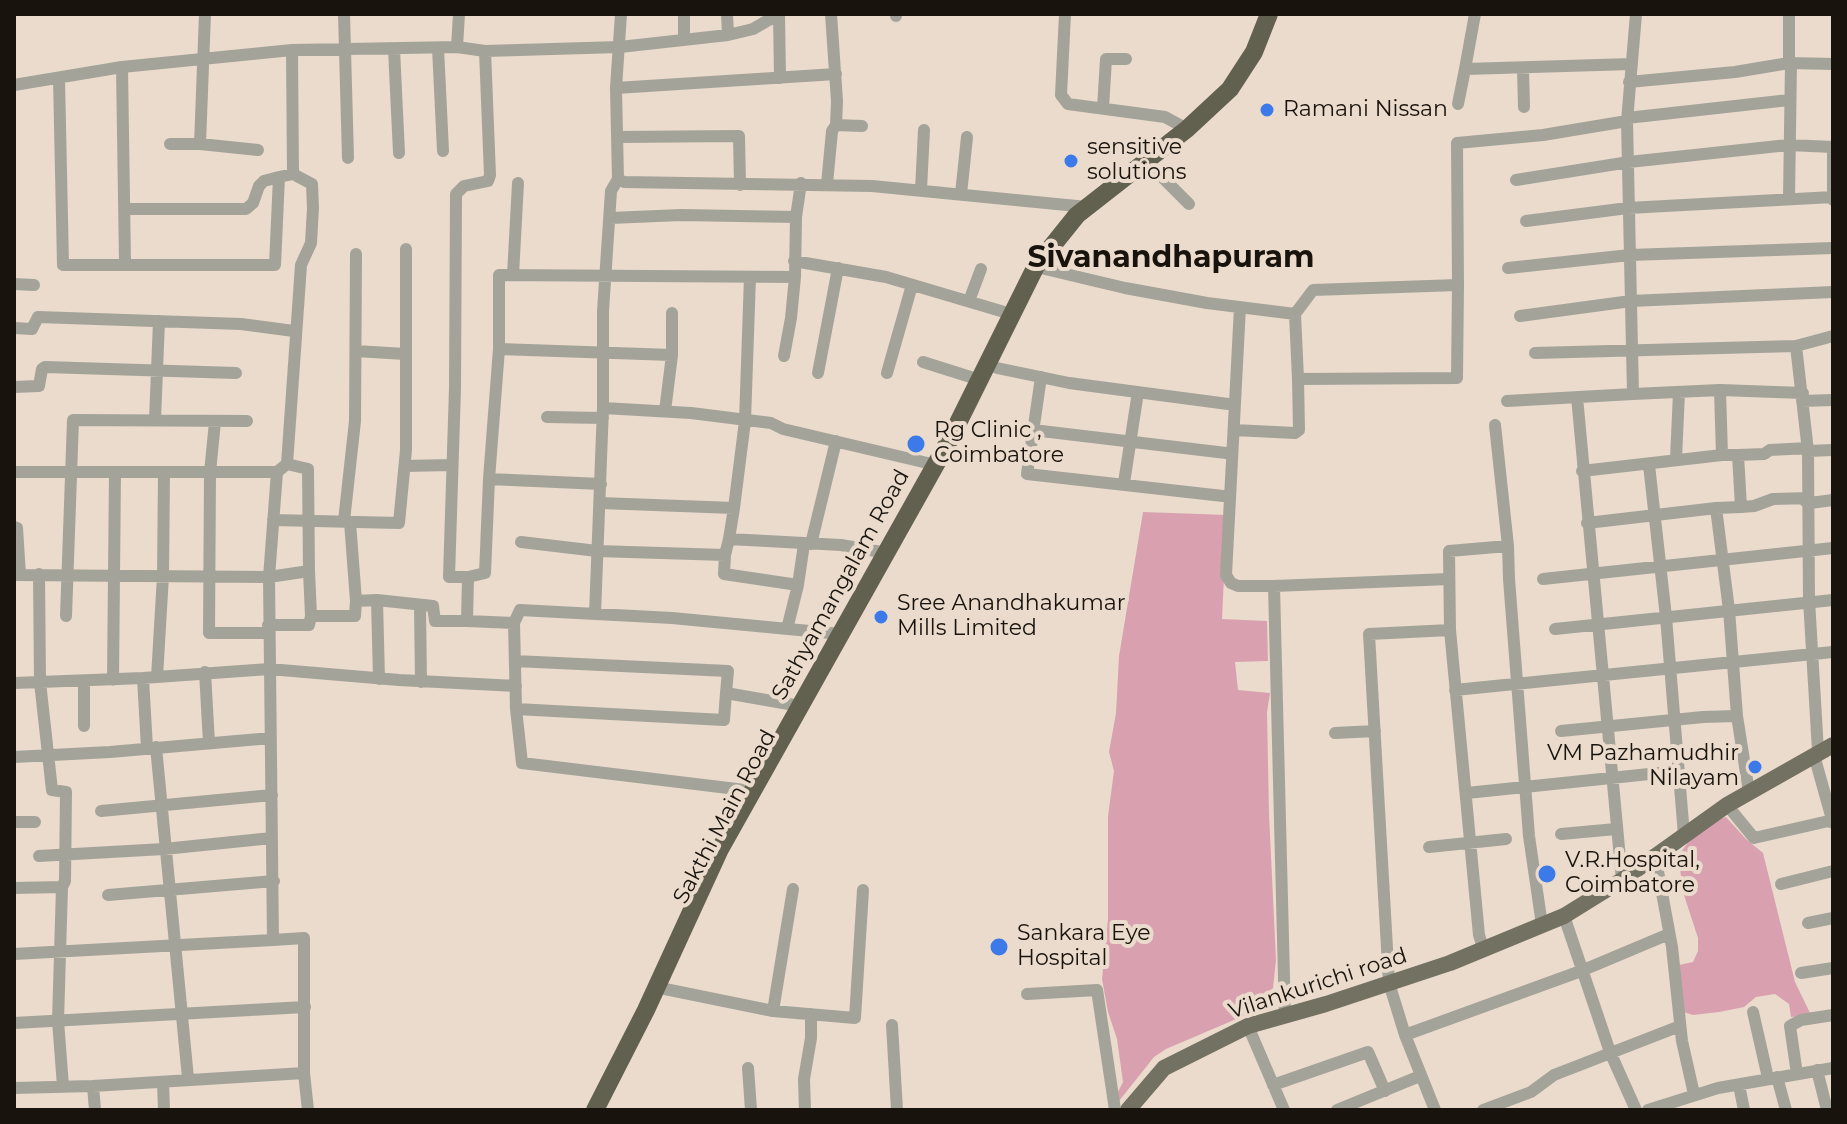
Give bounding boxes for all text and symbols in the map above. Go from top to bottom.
place label: Ramani Nissan [1283,97,1448,123]
marker: Ramani Nissan [1258,101,1276,119]
place label: sensitive solutions [1087,135,1186,186]
marker: sensitive solutions [1062,152,1080,170]
district label: Sivanandhapuram [1027,240,1315,276]
place label: Rg Clinic , Coimbatore [934,418,1064,470]
marker: Rg Clinic , Coimbatore [905,433,927,455]
street label: Sathyamangalam Road [767,465,915,705]
place label: Sree Anandhakumar Mills Limited [897,591,1126,642]
marker: Sree Anandhakumar Mills Limited [872,608,890,626]
street label: Sakthi Main Road [668,726,782,908]
place label: VM Pazhamudhir Nilayam [1547,741,1739,792]
marker: VM Pazhamudhir Nilayam [1746,758,1764,776]
place label: V.R.Hospital, Coimbatore [1565,848,1700,900]
marker: V.R.Hospital, Coimbatore [1536,863,1558,885]
place label: Sankara Eye Hospital [1017,921,1151,972]
marker: Sankara Eye Hospital [988,936,1010,958]
street label: Vilankurichi road [1226,943,1410,1025]

